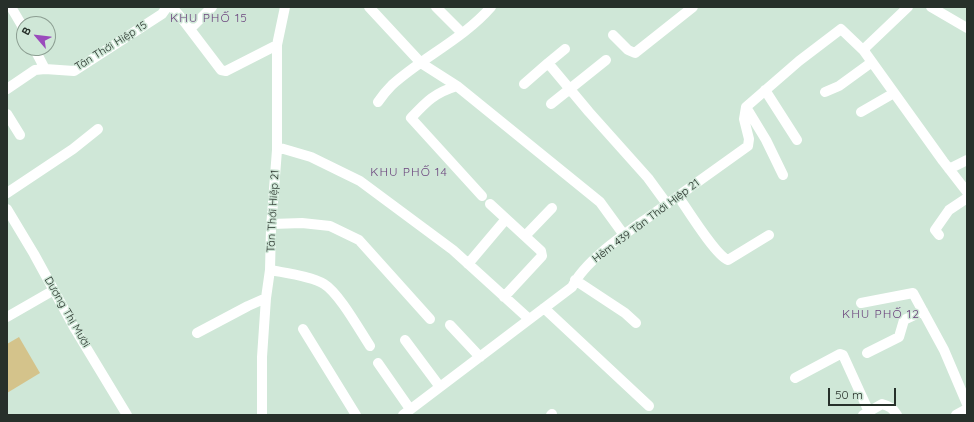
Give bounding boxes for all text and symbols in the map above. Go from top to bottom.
district label: KHU PHỐ 15 [170,11,248,25]
north arrow [16,16,56,56]
street label: Tân Thới Hiệp 15 [72,18,150,74]
text: B [18,24,34,37]
district label: KHU PHỐ 14 [370,165,448,179]
street label: Tân Thới Hiệp 21 [264,169,282,253]
street label: Hẻm 439 Tân Thới Hiệp 21 [590,176,702,266]
street label: Dương Thị Mười [41,274,93,350]
district label: KHU PHỐ 12 [842,307,920,321]
scale bar [830,380,898,406]
text: 50 m [835,387,863,402]

